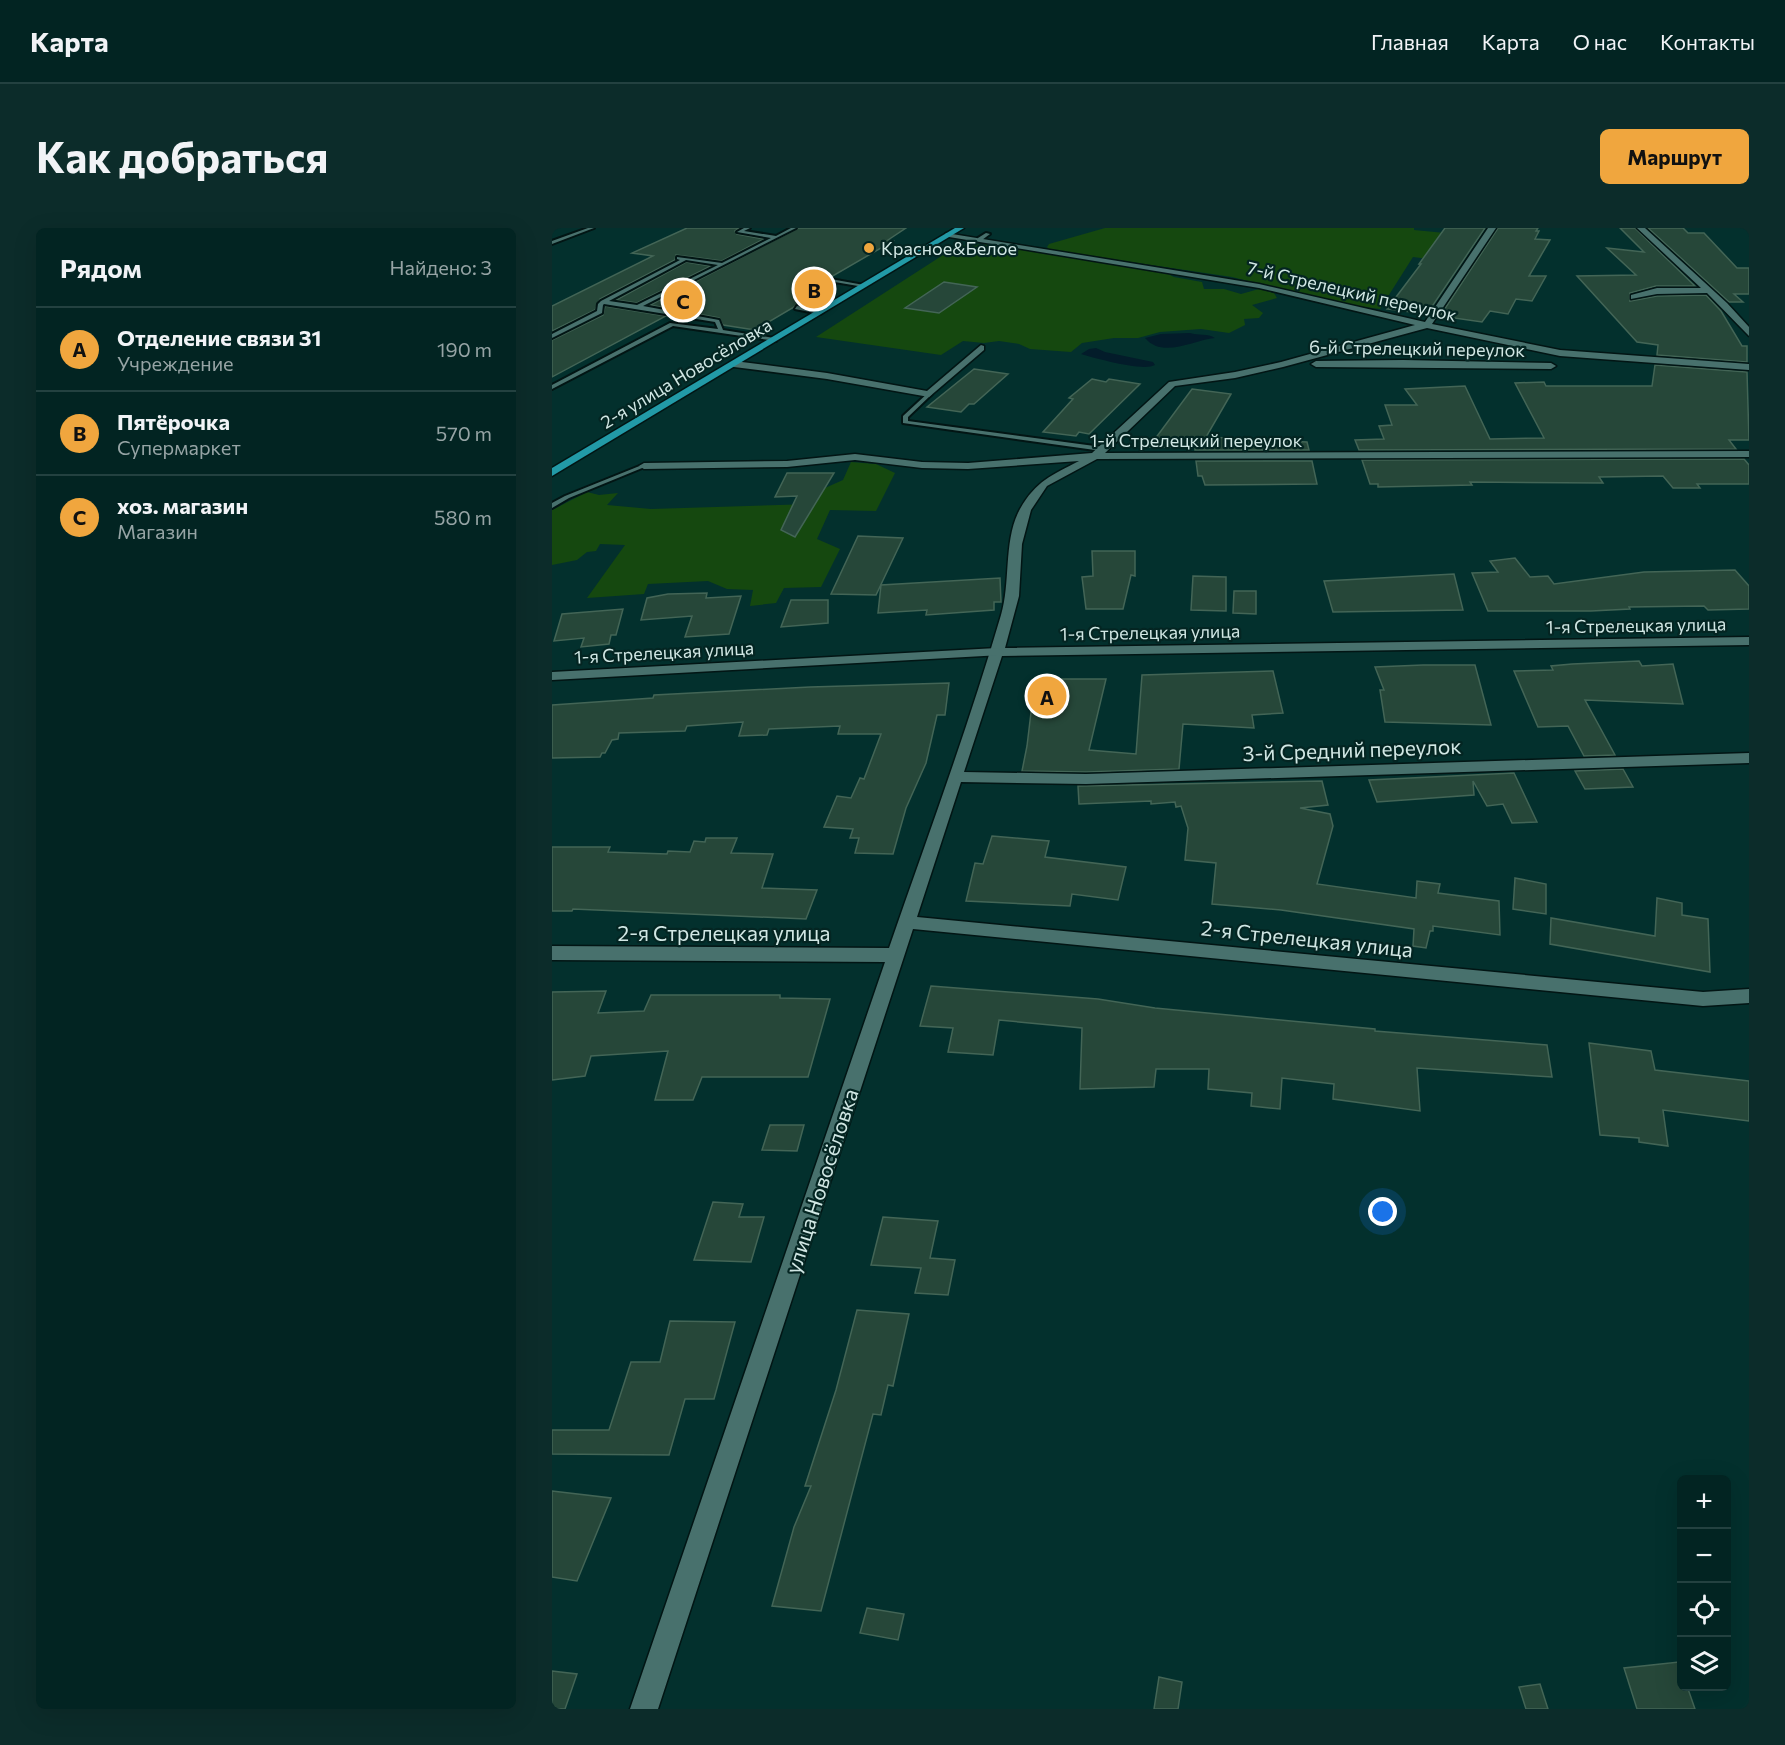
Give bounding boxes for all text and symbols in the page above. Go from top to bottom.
text: Карта [30,24,109,58]
text: Главная [1371,29,1449,54]
text: Карта [1482,29,1540,54]
text: О нас [1573,29,1627,54]
text: Контакты [1660,29,1755,54]
button: Маршрут [1600,129,1749,184]
text: Как добраться [36,130,328,182]
place label: Красное&Белое [881,237,1017,259]
marker: Красное&Белое [862,241,876,255]
text: Рядом [60,252,142,283]
text: Найдено: 3 [390,255,492,279]
street label: 7-й Стрелецкий переулок [1245,256,1459,326]
pin: B [794,266,834,312]
pin: C [664,278,702,322]
street label: 2-я улица Новосёловка [596,313,776,433]
text: Отделение связи 31 [117,324,322,351]
street label: 6-й Стрелецкий переулок [1309,335,1526,361]
text: A [72,337,87,361]
text: 190 m [437,337,492,361]
text: Учреждение [117,351,234,375]
text: Пятёрочка [117,408,230,435]
text: B [73,421,86,445]
text: 570 m [436,421,492,445]
street label: 1-й Стрелецкий переулок [1090,429,1303,451]
text: Супермаркет [117,435,241,459]
text: хоз. магазин [117,492,248,519]
text: C [73,505,86,529]
text: 580 m [434,505,492,529]
text: Магазин [117,519,198,543]
street label: 1-я Стрелецкая улица [1546,612,1726,638]
street label: 1-я Стрелецкая улица [1060,619,1240,645]
street label: 1-я Стрелецкая улица [573,636,755,668]
pin: A [1028,674,1066,718]
street label: 3-й Средний переулок [1242,733,1462,765]
street label: 2-я Стрелецкая улица [1200,914,1414,962]
street label: 2-я Стрелецкая улица [618,920,830,945]
street label: улица Новосёловка [779,1085,863,1277]
your location [1368,1197,1397,1226]
map controls [1677,1475,1731,1691]
button: + [1677,1475,1731,1529]
button: − [1677,1529,1731,1583]
button: locate [1677,1583,1731,1637]
button: layers [1677,1637,1731,1691]

